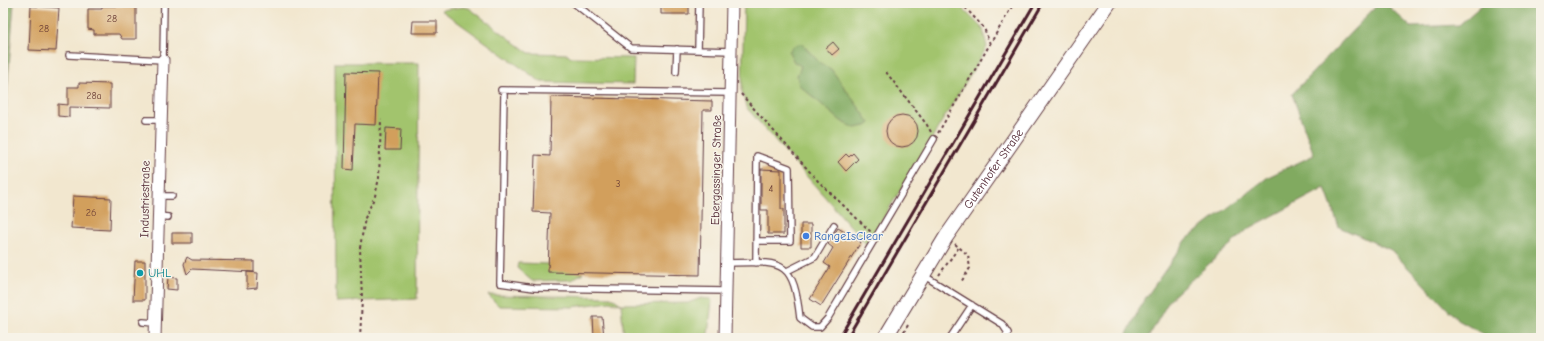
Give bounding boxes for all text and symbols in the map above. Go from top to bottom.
house number: 28 [107,13,117,25]
house number: 28 [39,23,49,35]
house number: 28a [86,90,102,102]
street label: Ebergassinger Straße [708,115,724,225]
street label: Gutenhofer Straße [961,126,1026,212]
street label: Industriestraße [137,160,153,238]
house number: 3 [615,178,621,190]
house number: 4 [769,183,774,195]
house number: 26 [86,207,96,219]
place label: RangeIsClear [814,229,883,243]
marker: RangeIsClear [801,231,811,241]
place label: UHL [148,266,171,280]
marker: UHL [135,268,145,278]

